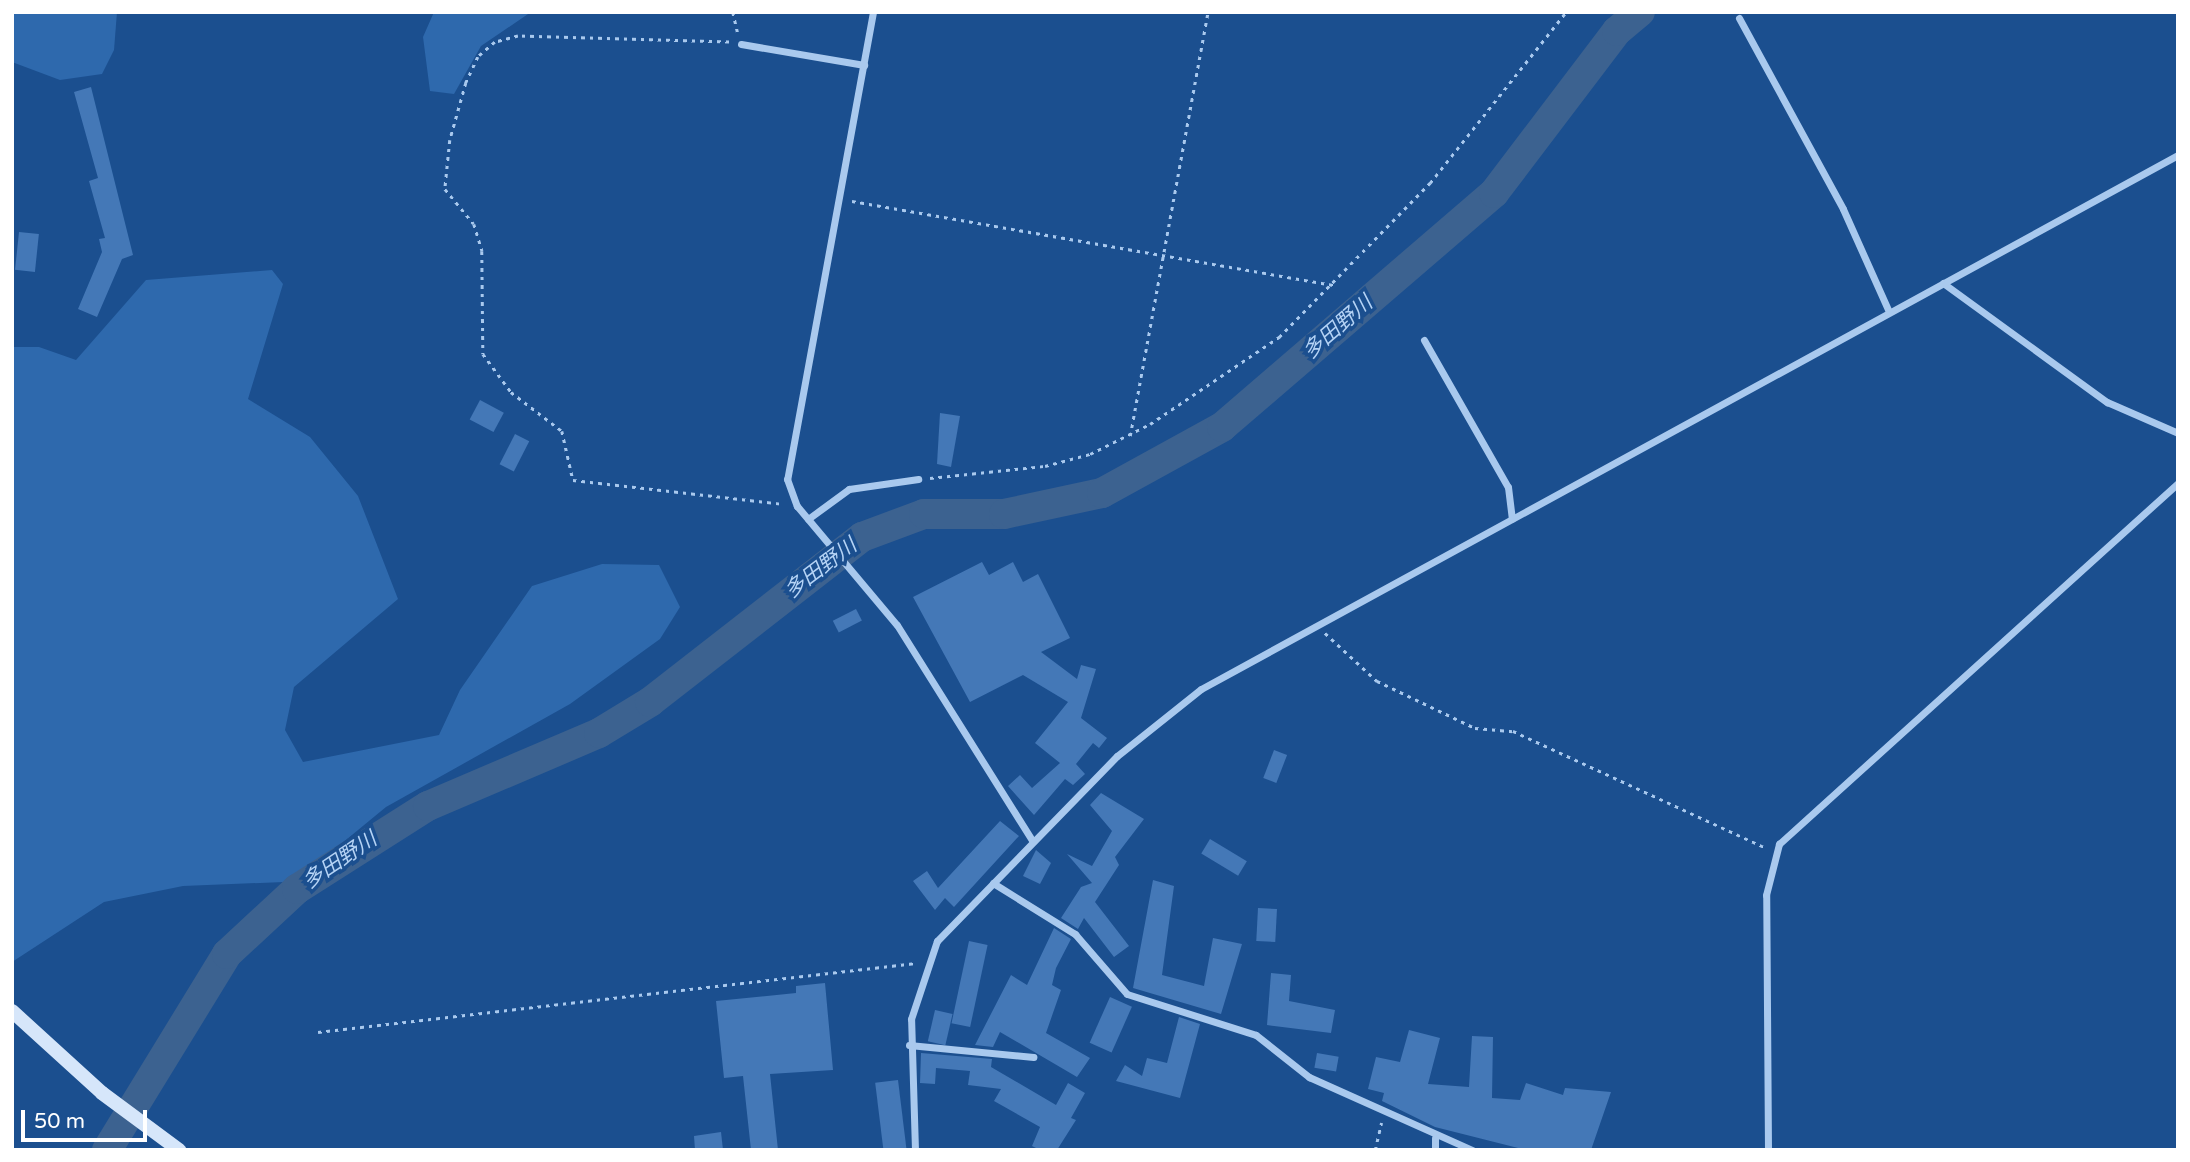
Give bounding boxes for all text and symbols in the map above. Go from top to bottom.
water label: 多田野川 [1298,291,1378,365]
water label: 多田野川 [780,534,862,604]
water label: 多田野川 [298,827,382,895]
scale bar [24,1096,150,1140]
text: 50 m [34,1109,85,1134]

